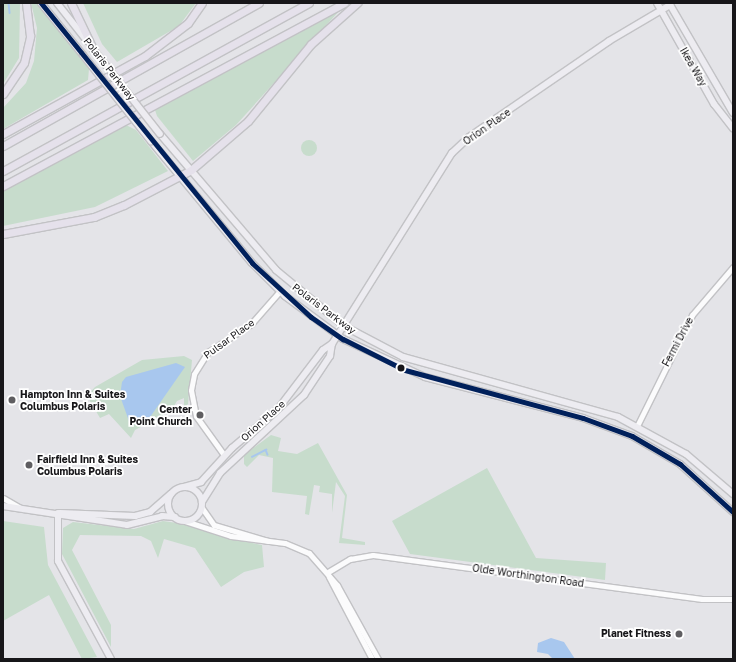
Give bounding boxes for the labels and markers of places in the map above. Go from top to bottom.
unlabelled marker [396,363,406,373]
place label: Hampton Inn & Suites Columbus Polaris [20,388,125,412]
marker: Hampton Inn & Suites Columbus Polaris [7,395,17,405]
place label: Center Point Church [129,403,192,426]
marker: Center Point Church [195,410,205,420]
place label: Fairfield Inn & Suites Columbus Polaris [37,453,138,476]
marker: Fairfield Inn & Suites Columbus Polaris [24,460,34,470]
place label: Planet Fitness [601,628,671,640]
marker: Planet Fitness [674,629,684,639]

